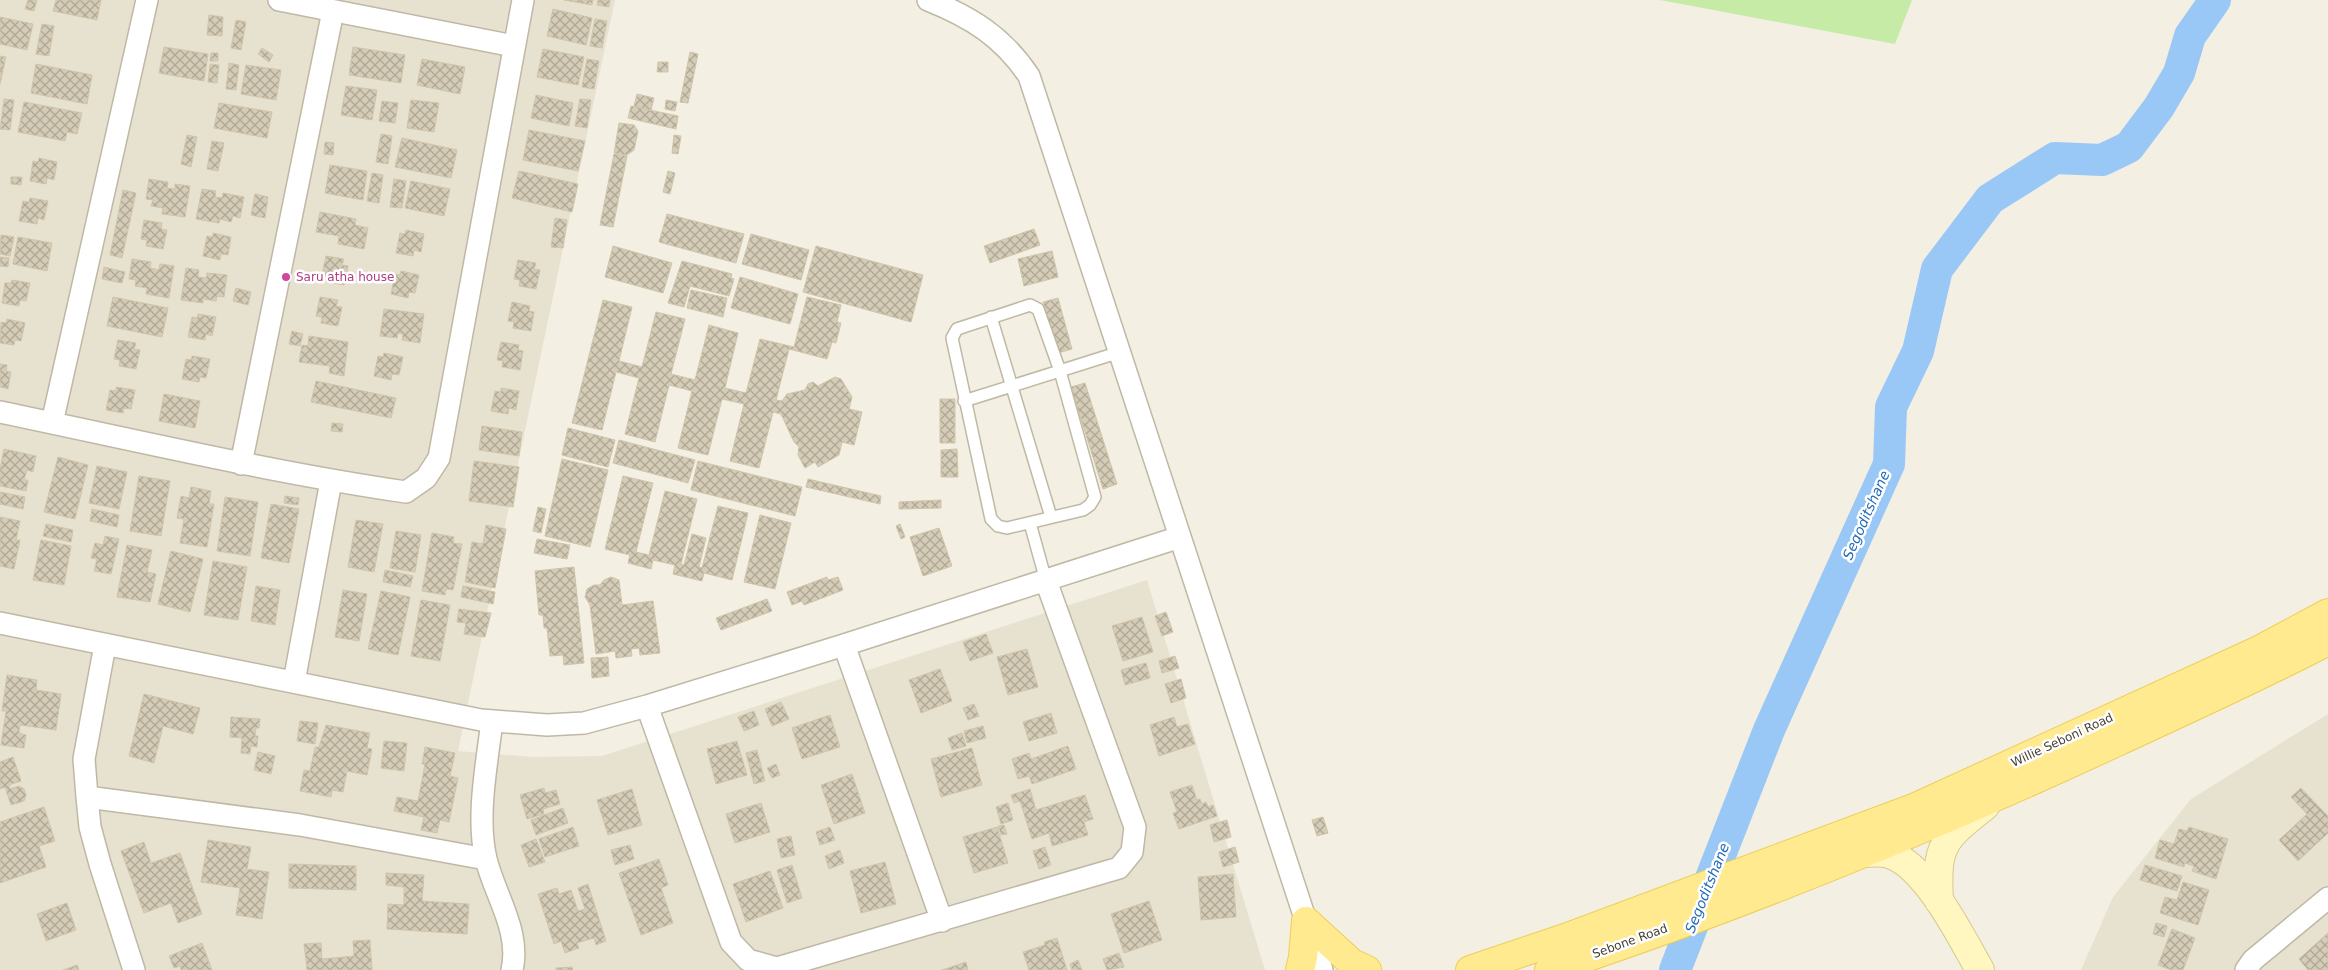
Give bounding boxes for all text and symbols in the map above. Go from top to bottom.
place label: Saru atha house [296,270,394,284]
marker: Saru atha house [280,271,292,283]
water label: Segoditshane [1839,468,1893,562]
street label: Willie Seboni Road [2009,710,2115,770]
water label: Segoditshane [1682,841,1732,935]
street label: Sebone Road [1591,921,1669,961]

